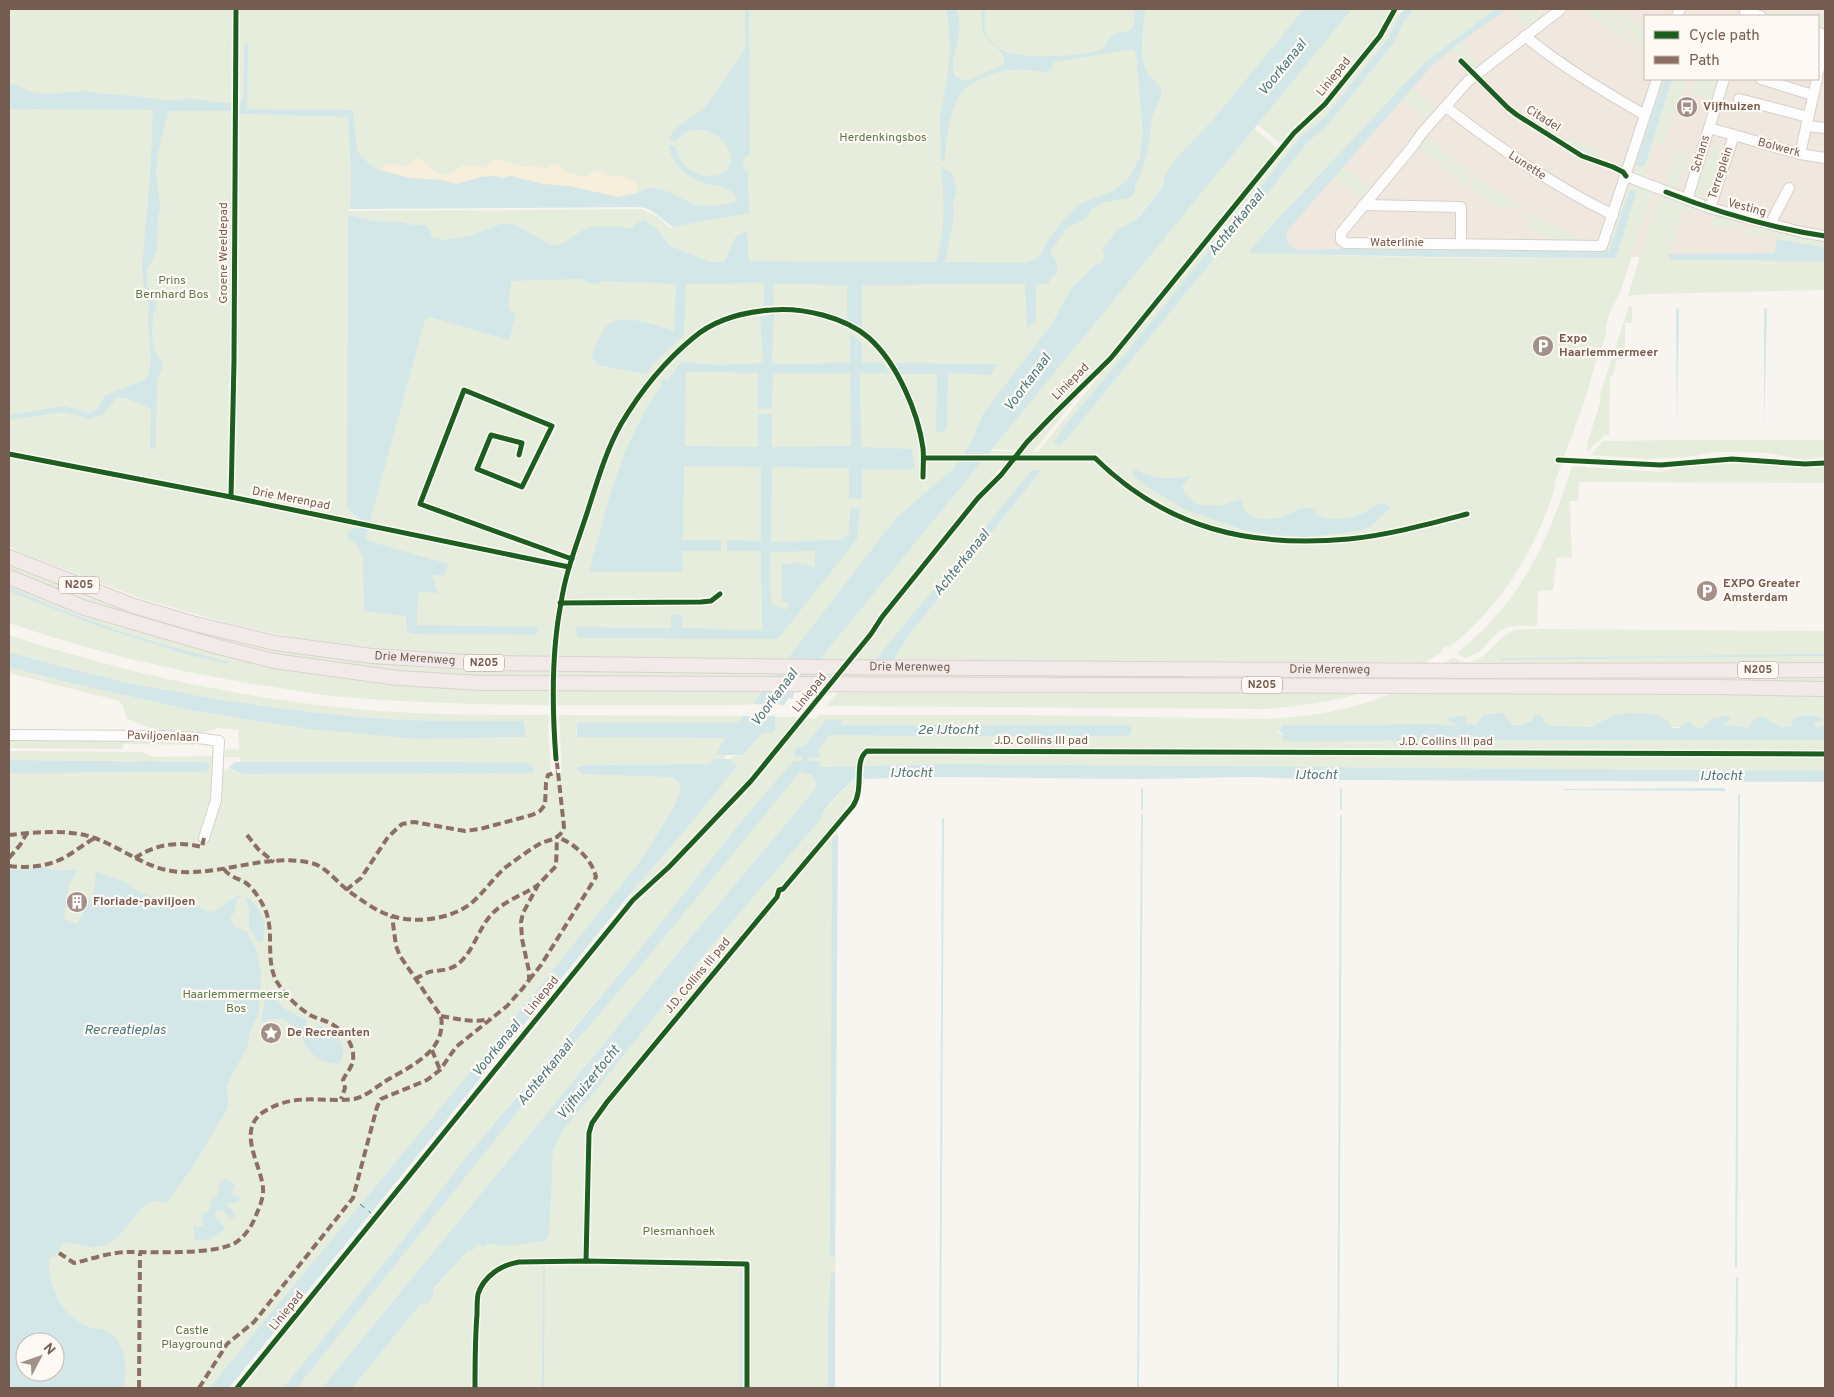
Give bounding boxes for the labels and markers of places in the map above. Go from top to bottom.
bus stop icon: Vijfhuizen [1675,95,1699,119]
place label: Vijfhuizen [1703,99,1761,115]
place label: Expo Haarlemmermeer [1559,331,1658,361]
parking icon: Expo Haarlemmermeer [1531,334,1555,358]
place label: EXPO Greater Amsterdam [1723,576,1800,606]
parking icon: EXPO Greater Amsterdam [1695,579,1719,603]
building icon: Floriade-paviljoen [65,890,89,914]
place label: Floriade-paviljoen [93,894,195,910]
place icon: De Recreanten [259,1021,283,1045]
place label: De Recreanten [287,1025,370,1041]

